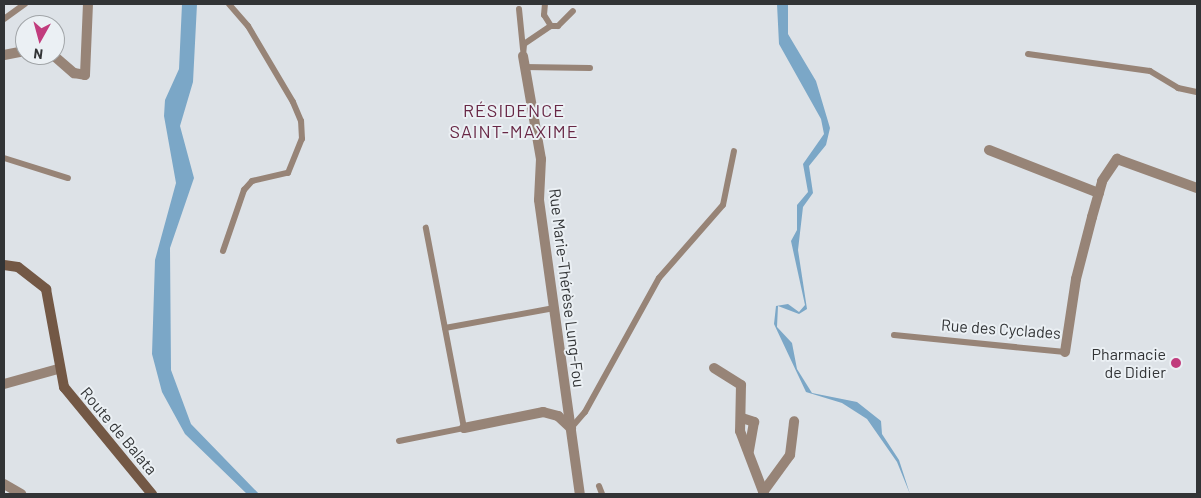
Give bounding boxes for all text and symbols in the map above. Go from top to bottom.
north arrow [15,15,65,65]
text: N [33,45,44,63]
district label: RÉSIDENCE SAINT-MAXIME [448,100,580,142]
street label: Rue Marie-Thérèse Lung-Fou [545,187,589,389]
street label: Rue des Cyclades [941,315,1061,343]
place label: Pharmacie de Didier [1092,344,1166,382]
marker: Pharmacie de Didier [1170,357,1182,369]
street label: Route de Balata [77,383,161,479]

